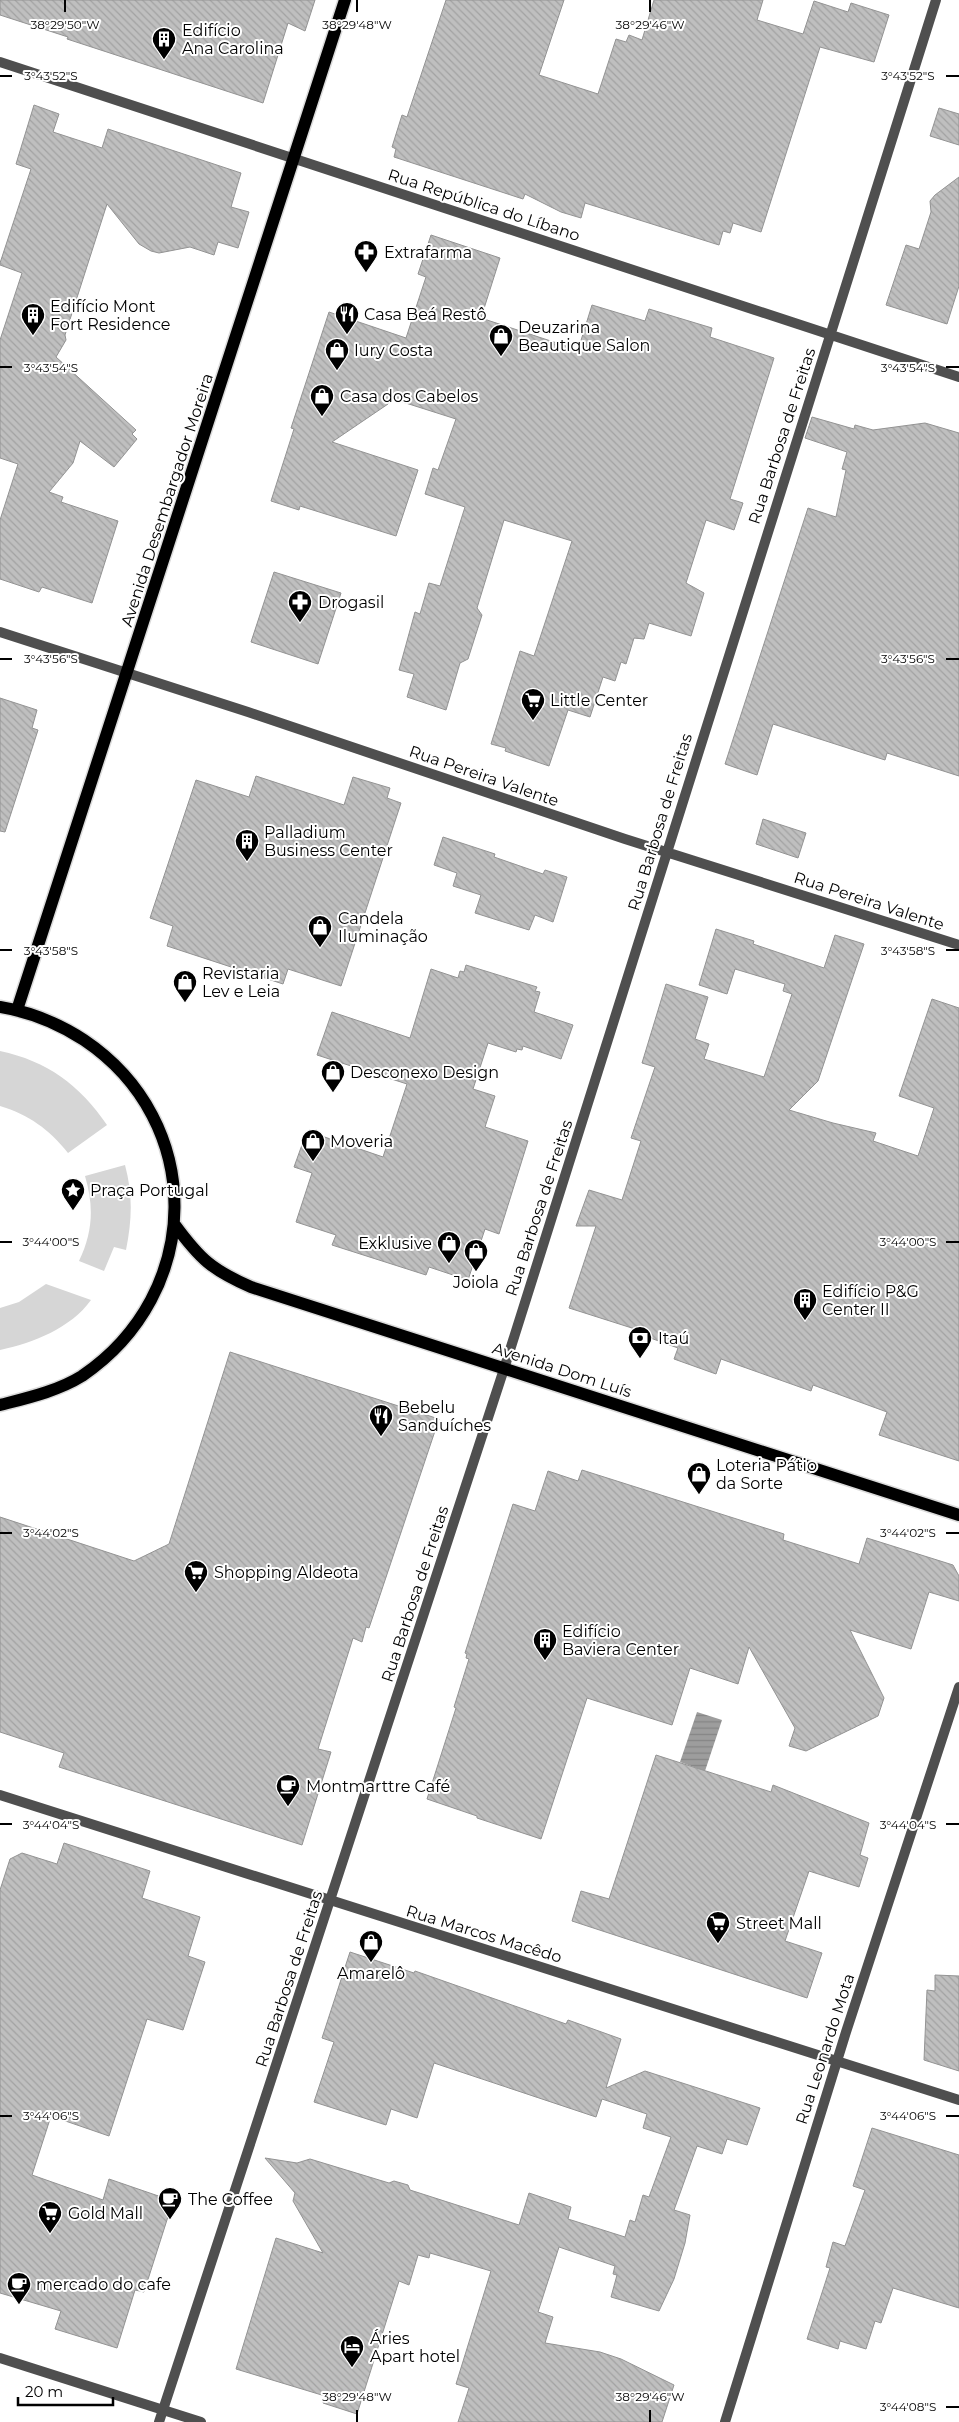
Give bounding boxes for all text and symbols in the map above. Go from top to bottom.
text: 38°29'50"W [30,17,100,32]
text: 38°29'48"W [322,17,392,32]
text: 38°29'46"W [616,17,684,32]
place label: Edifício Ana Carolina [182,21,284,58]
building icon: Edifício Ana Carolina [151,26,177,60]
text: 3°43'52"S [24,68,78,83]
text: 3°43'52"S [881,68,935,83]
street label: Rua República do Líbano [386,165,582,245]
pharmacy icon: Extrafarma [353,239,379,273]
place label: Extrafarma [384,243,472,262]
place label: Edifício Mont Fort Residence [50,297,170,334]
restaurant icon: Casa Beá Restô [334,301,360,335]
building icon: Edifício Mont Fort Residence [20,302,46,336]
place label: Casa Beá Restô [364,305,487,324]
place label: Deuzarina Beautique Salon [518,318,650,355]
shop icon: Deuzarina Beautique Salon [488,323,514,357]
shop icon: Iury Costa [324,337,350,371]
place label: Iury Costa [354,341,433,360]
street label: Rua Barbosa de Freitas [745,345,820,527]
text: 3°43'54"S [24,360,78,375]
text: 3°43'54"S [881,360,935,375]
street label: Avenida Desembargador Moreira [117,371,217,629]
shop icon: Casa dos Cabelos [309,383,335,417]
place label: Casa dos Cabelos [340,387,478,406]
pharmacy icon: Drogasil [287,589,313,623]
place label: Drogasil [318,593,384,612]
text: 3°43'56"S [24,651,78,666]
text: 3°43'56"S [881,651,935,666]
supermarket icon: Little Center [520,687,546,721]
place label: Little Center [550,691,648,710]
street label: Rua Barbosa de Freitas [624,731,696,913]
street label: Rua Pereira Valente [407,741,561,811]
place label: Palladium Business Center [264,823,393,860]
building icon: Palladium Business Center [234,828,260,862]
street label: Rua Pereira Valente [791,868,947,934]
place label: Candela Iluminação [338,909,428,946]
shop icon: Candela Iluminação [307,914,333,948]
text: 3°43'58"S [24,943,78,958]
text: 3°43'58"S [881,943,935,958]
place label: Revistaria Lev e Leia [202,964,280,1001]
shop icon: Revistaria Lev e Leia [172,969,198,1003]
shop icon: Desconexo Design [320,1059,346,1093]
place label: Desconexo Design [350,1063,499,1082]
street label: Rua Barbosa de Freitas [502,1117,577,1299]
shop icon: Moveria [300,1128,326,1162]
place label: Moveria [330,1132,393,1151]
place icon: Praça Portugal [60,1177,86,1211]
place label: Praça Portugal [90,1181,209,1200]
shop icon: Exklusive [436,1230,462,1264]
text: 3°44'00"S [23,1234,80,1249]
place label: Exklusive [358,1234,432,1253]
text: 3°44'00"S [880,1234,937,1249]
shop icon: Joiola [463,1238,489,1272]
place label: Joiola [452,1273,499,1292]
place label: Edifício P&G Center II [822,1282,919,1319]
building icon: Edifício P&G Center II [792,1287,818,1321]
bank icon: Itaú [627,1325,653,1359]
place label: Itaú [658,1329,689,1348]
street label: Avenida Dom Luís [490,1339,634,1402]
place label: Bebelu Sanduíches [398,1398,491,1435]
restaurant icon: Bebelu Sanduíches [368,1403,394,1437]
place label: Loteria Pátio da Sorte [716,1456,817,1493]
shop icon: Loteria Pátio da Sorte [686,1461,712,1495]
street label: Rua Barbosa de Freitas [378,1503,453,1685]
text: 3°44'02"S [23,1525,79,1540]
text: 3°44'02"S [880,1525,936,1540]
supermarket icon: Shopping Aldeota [183,1559,209,1593]
place label: Shopping Aldeota [214,1563,359,1582]
place label: Edifício Baviera Center [562,1622,679,1659]
building icon: Edifício Baviera Center [532,1627,558,1661]
cafe icon: Montmarttre Café [275,1773,301,1807]
place label: Montmarttre Café [306,1777,450,1796]
text: 3°44'04"S [23,1817,79,1832]
text: 3°44'04"S [880,1817,936,1832]
street label: Rua Barbosa de Freitas [252,1888,327,2070]
street label: Rua Marcos Macêdo [404,1901,564,1967]
supermarket icon: Street Mall [705,1910,731,1944]
place label: Street Mall [736,1914,822,1933]
shop icon: Amarelô [358,1929,384,1963]
place label: Amarelô [337,1964,405,1983]
street label: Rua Leonardo Mota [792,1971,858,2127]
text: 3°44'06"S [23,2108,79,2123]
text: 3°44'06"S [880,2108,936,2123]
cafe icon: The Coffee [157,2186,183,2220]
place label: The Coffee [188,2190,273,2209]
supermarket icon: Gold Mall [37,2200,63,2234]
place label: Gold Mall [68,2204,143,2223]
cafe icon: mercado do cafe [6,2271,32,2305]
place label: mercado do cafe [36,2275,171,2294]
place label: Áries Apart hotel [370,2329,460,2366]
hotel icon: Áries Apart hotel [339,2334,365,2368]
scale bar [18,2374,112,2406]
text: 20 m [25,2382,63,2401]
text: 38°29'48"W [322,2389,392,2404]
text: 38°29'46"W [616,2389,684,2404]
text: 3°44'08"S [880,2399,936,2414]

